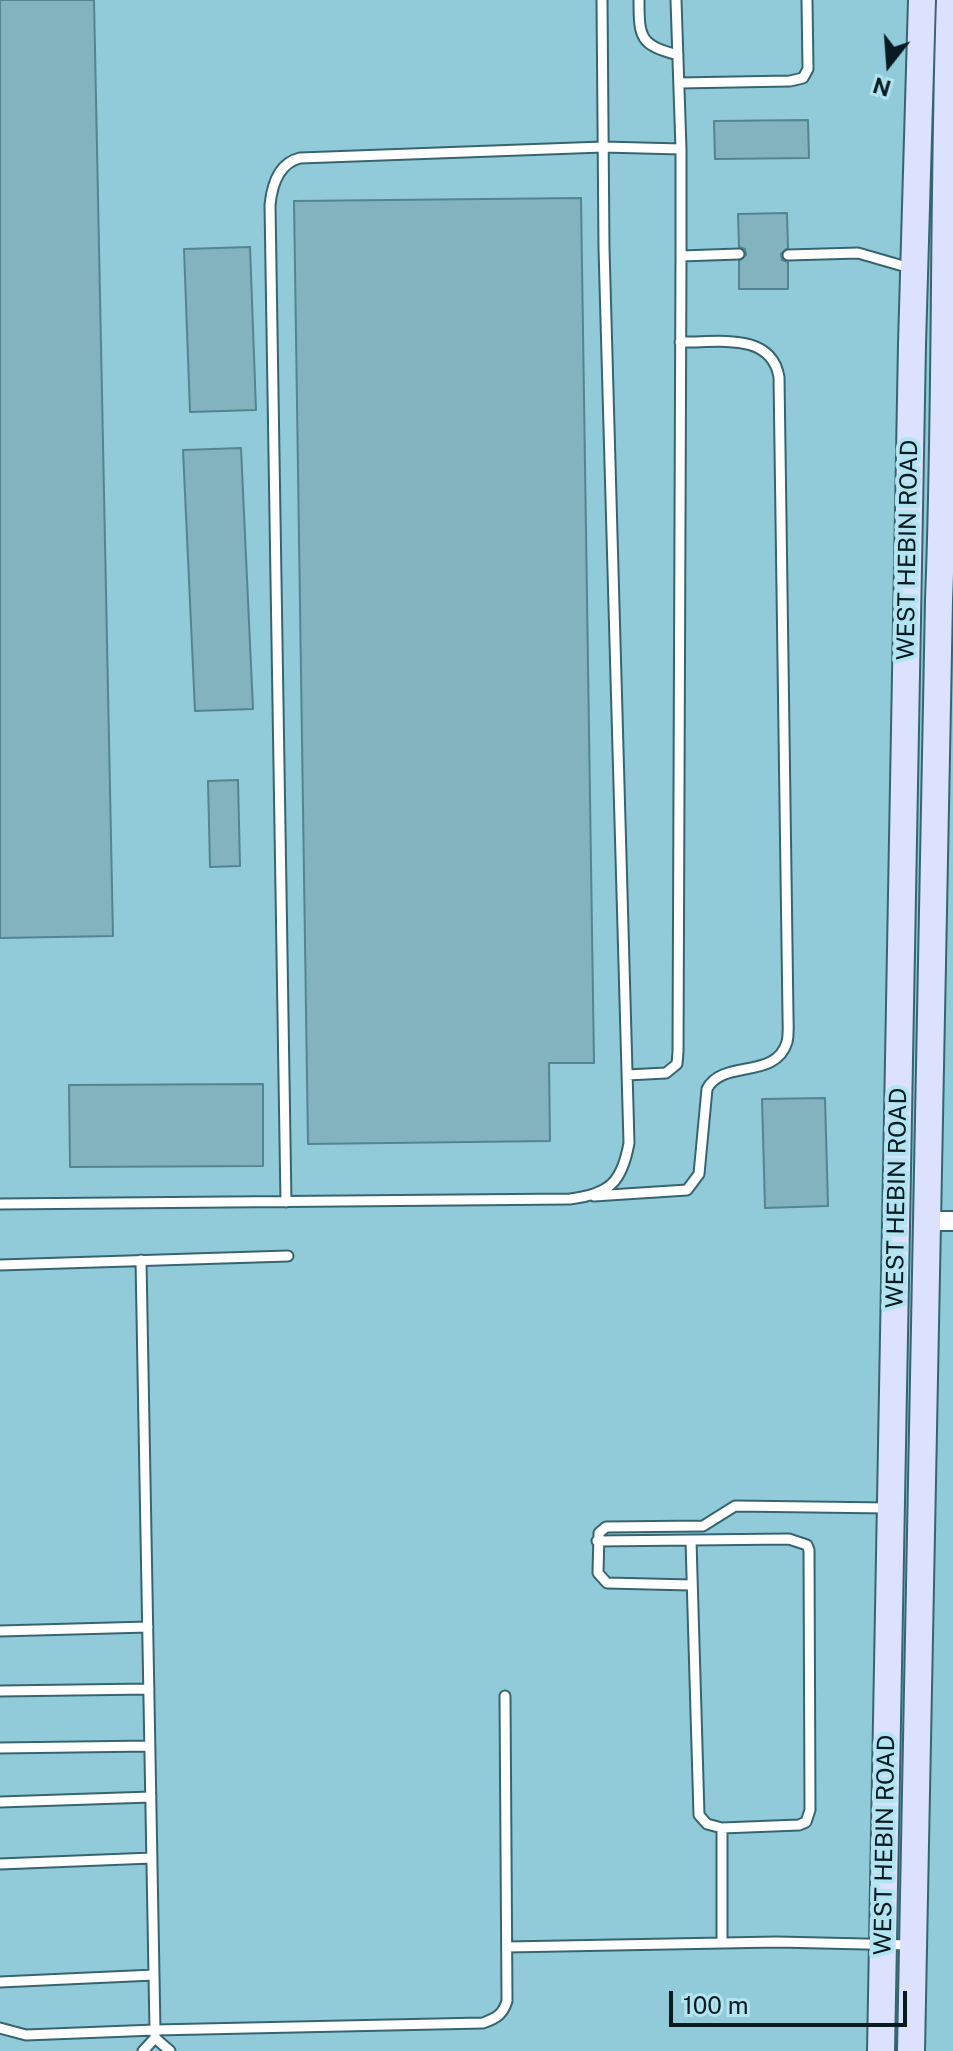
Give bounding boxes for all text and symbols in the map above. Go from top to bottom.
north arrow [849,24,929,104]
text: N [870,72,894,102]
street label: WEST HEBIN ROAD [892,440,924,660]
street label: WEST HEBIN ROAD [881,1088,913,1308]
street label: WEST HEBIN ROAD [869,1735,901,1955]
scale bar [673,1975,911,2025]
text: 100 m [683,1991,749,2019]

